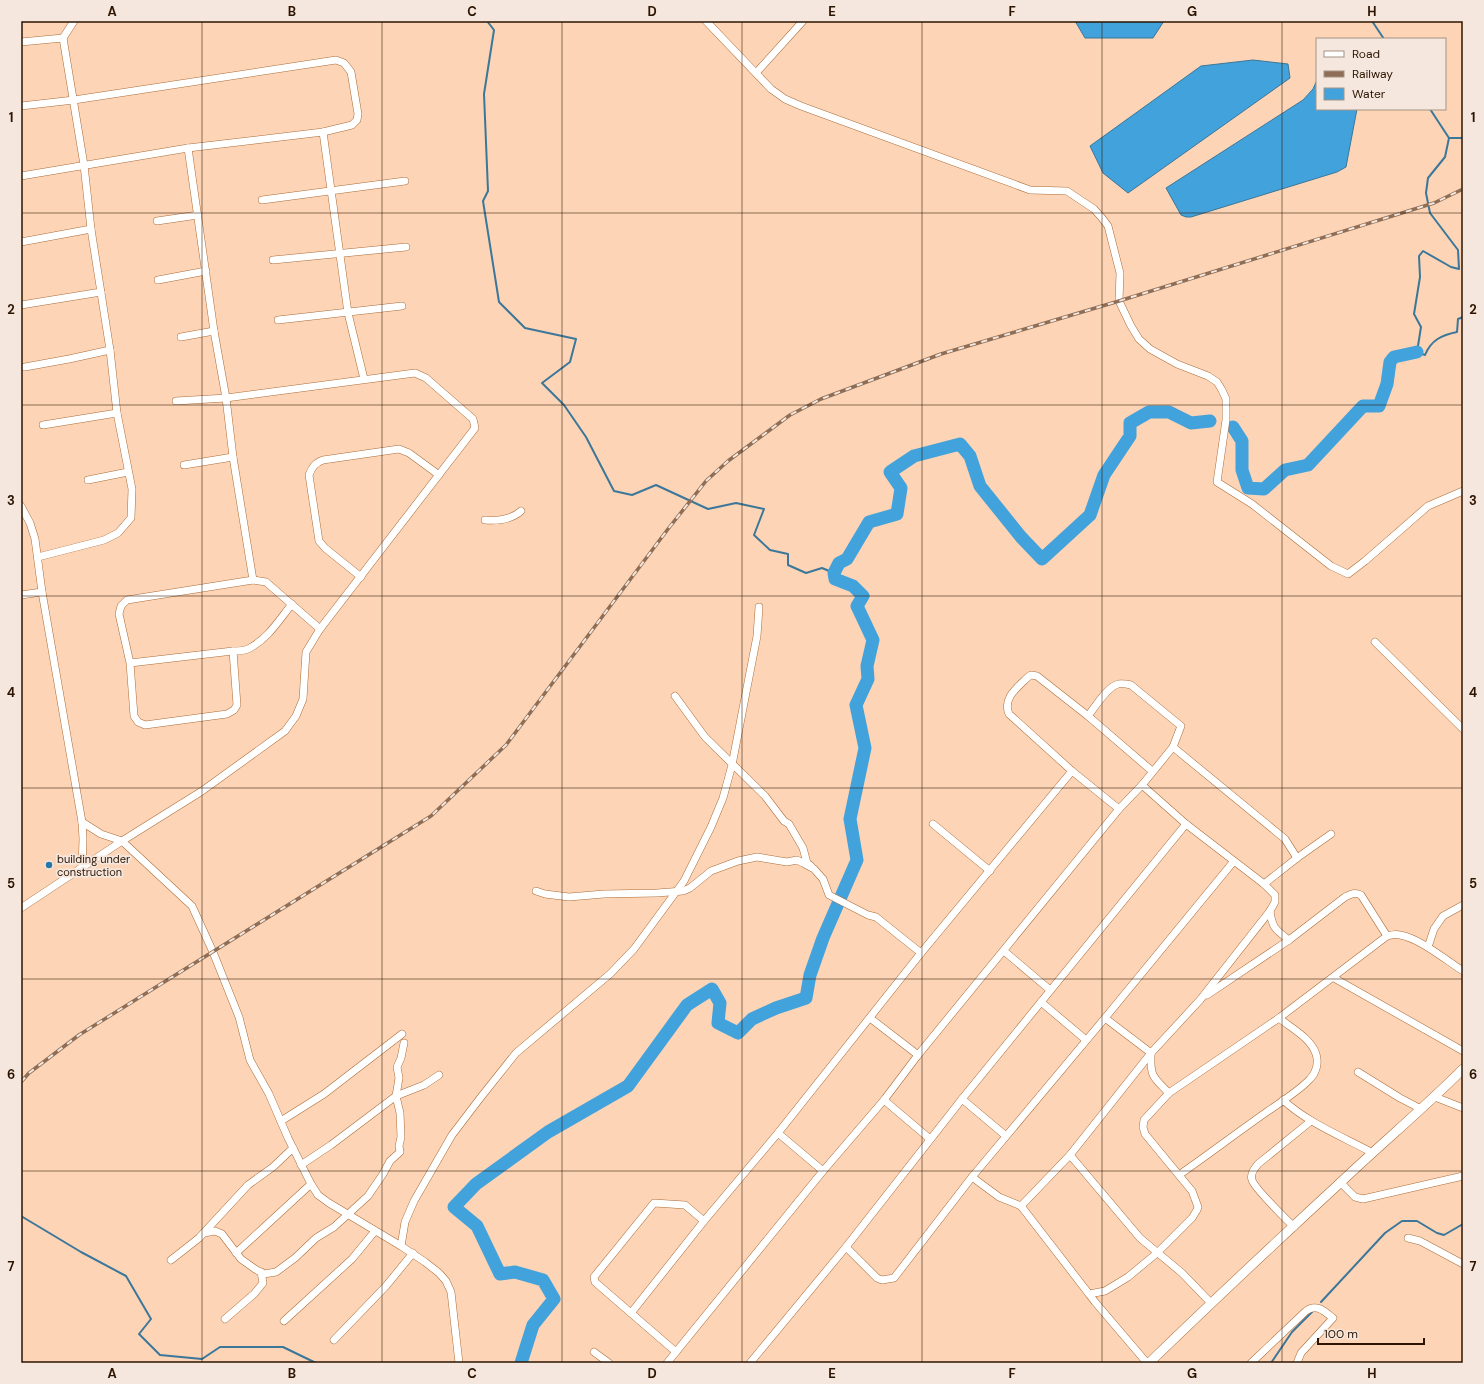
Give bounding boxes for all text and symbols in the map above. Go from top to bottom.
text: A [107,3,117,20]
text: B [288,3,296,20]
text: C [467,3,477,20]
text: D [647,3,657,20]
text: E [828,3,836,20]
text: F [1008,3,1016,20]
text: G [1187,3,1197,20]
text: H [1367,3,1377,20]
legend [1316,38,1446,110]
text: Road [1352,46,1380,62]
text: Railway [1352,66,1393,82]
text: Water [1352,86,1386,102]
text: 1 [9,109,13,126]
text: 1 [1471,109,1475,126]
text: 2 [7,301,15,318]
text: 2 [1469,301,1477,318]
text: 3 [7,492,15,509]
text: 3 [1469,492,1477,509]
text: 4 [7,684,15,701]
text: 4 [1469,684,1477,701]
place label: building under construction [57,852,130,879]
marker: building under construction [44,860,54,870]
text: 5 [7,875,15,892]
text: 5 [1469,875,1477,892]
text: 6 [7,1066,15,1083]
text: 6 [1469,1066,1477,1083]
text: 7 [8,1258,15,1275]
text: 7 [1470,1258,1477,1275]
scale bar [1318,1320,1424,1346]
text: 100 m [1324,1326,1358,1342]
text: A [107,1365,117,1382]
text: B [288,1365,296,1382]
text: C [467,1365,477,1382]
text: D [647,1365,657,1382]
text: E [828,1365,836,1382]
text: F [1008,1365,1016,1382]
text: G [1187,1365,1197,1382]
text: H [1367,1365,1377,1382]

